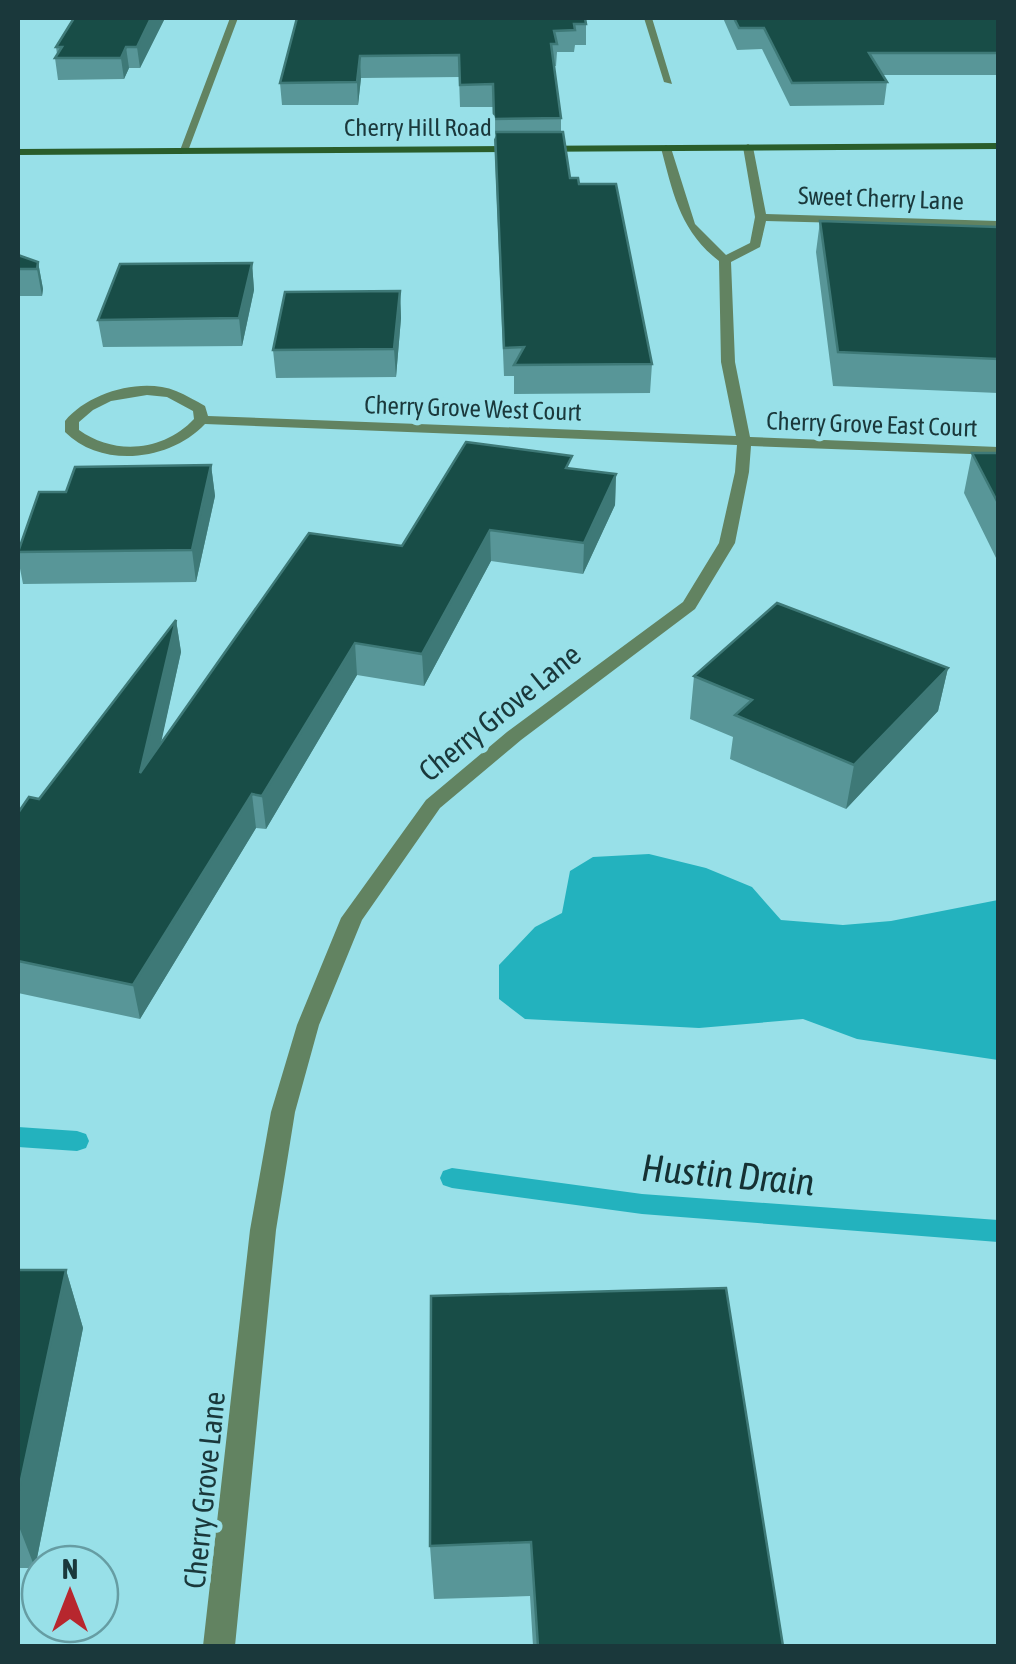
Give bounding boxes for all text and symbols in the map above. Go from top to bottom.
street label: Cherry Hill Road [344,113,492,141]
street label: Sweet Cherry Lane [798,181,964,215]
street label: Cherry Grove West Court [364,390,582,426]
street label: Cherry Grove East Court [766,406,978,442]
street label: Cherry Grove Lane [412,637,587,788]
water label: Hustin Drain [640,1146,816,1203]
street label: Cherry Grove Lane [177,1390,231,1590]
north arrow [20,1544,120,1644]
text: N [62,1553,78,1585]

